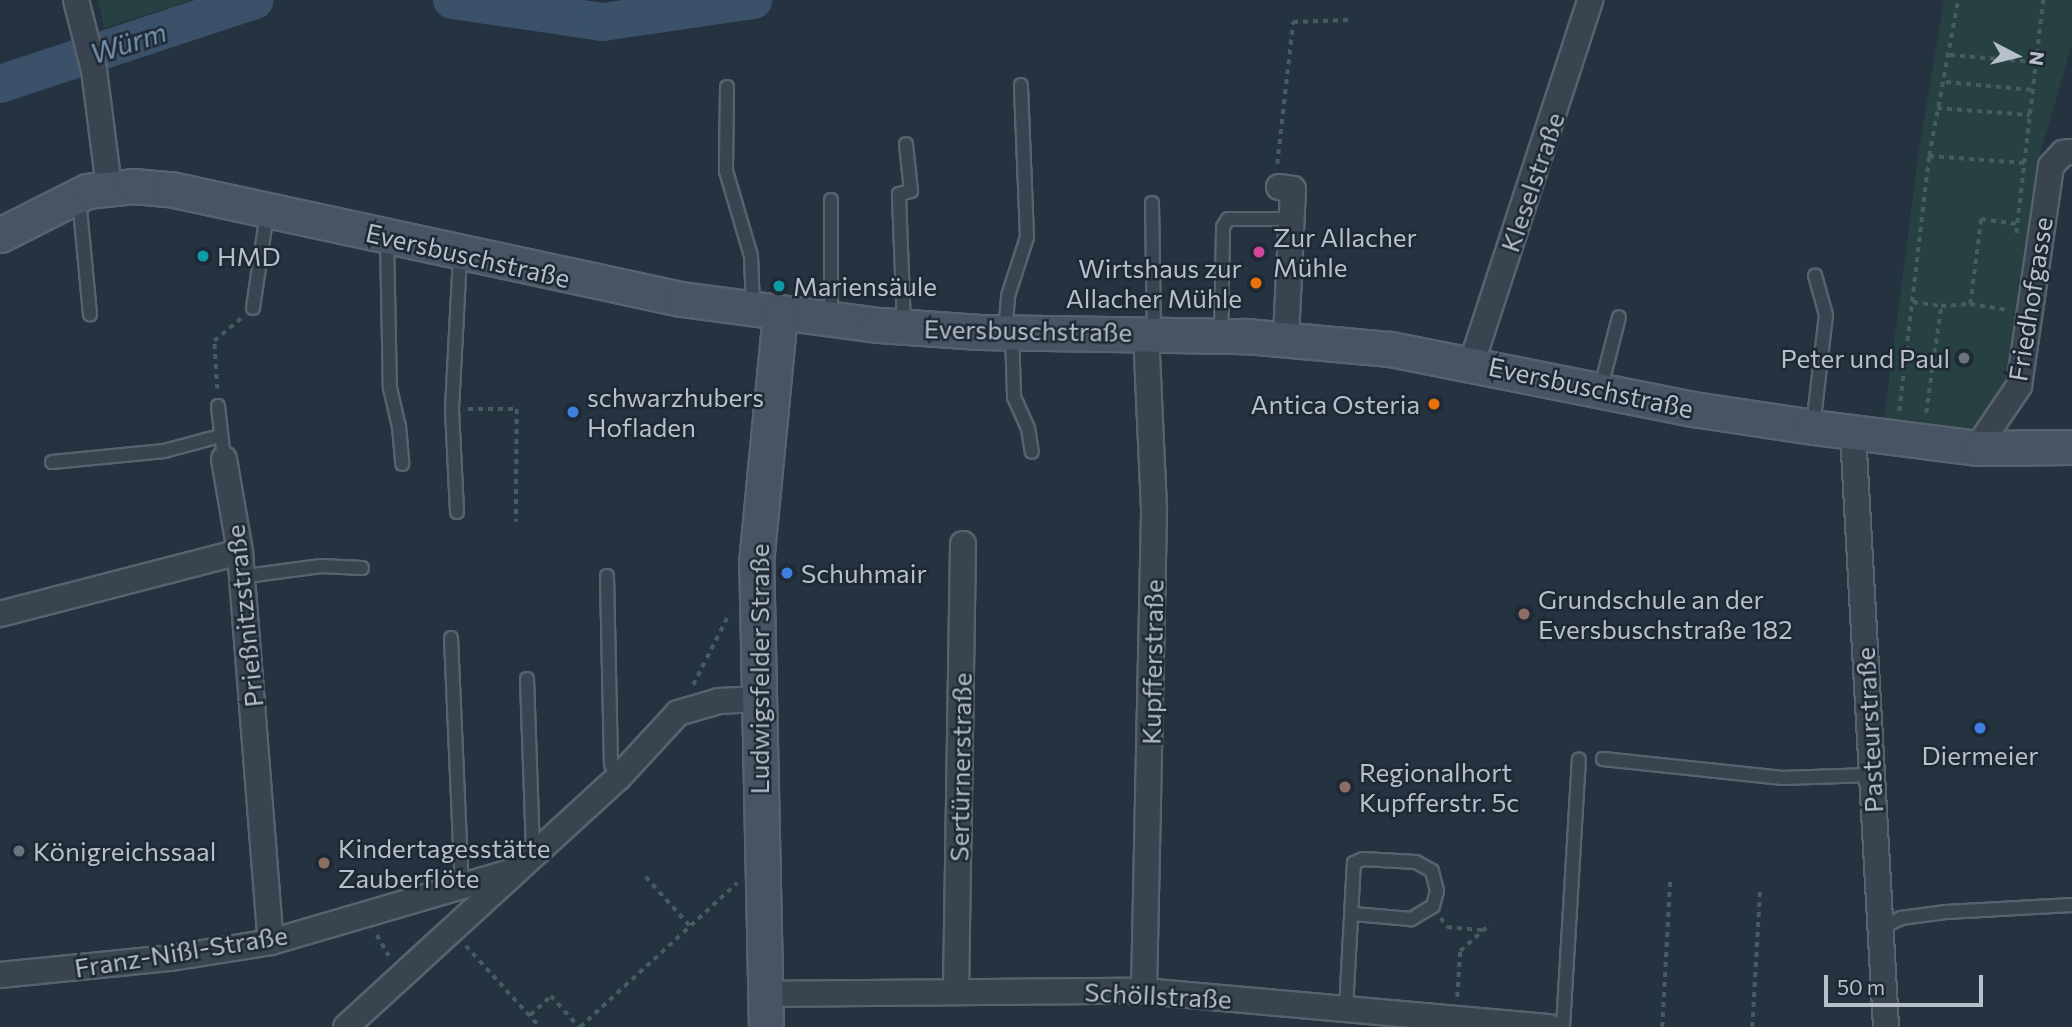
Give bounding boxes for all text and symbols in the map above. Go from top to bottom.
water label: Würm [86,14,170,70]
north arrow [1981,21,2051,91]
text: N [2025,50,2050,67]
street label: Kleselstraße [1494,108,1570,256]
street label: Friedhofgasse [2002,215,2058,383]
street label: Eversbuschstraße [363,216,573,294]
place label: Zur Allacher Mühle [1273,221,1417,282]
place label: HMD [217,240,281,272]
marker: Zur Allacher Mühle [1251,244,1267,260]
marker: HMD [195,248,211,264]
place label: Wirtshaus zur Allacher Mühle [1066,252,1242,314]
place label: Mariensäule [793,270,937,302]
marker: Wirtshaus zur Allacher Mühle [1248,275,1264,291]
marker: Mariensäule [771,278,787,294]
street label: Eversbuschstraße [923,313,1133,347]
place label: Peter und Paul [1781,342,1950,374]
street label: Eversbuschstraße [1486,350,1696,424]
marker: Peter und Paul [1956,350,1972,366]
place label: schwarzhubers Hofladen [587,381,764,442]
place label: Antica Osteria [1251,388,1420,420]
marker: Antica Osteria [1426,396,1442,412]
marker: schwarzhubers Hofladen [565,404,581,420]
street label: Prießnitzstraße [219,523,269,709]
street label: Ludwigsfelder Straße [743,544,775,794]
place label: Schuhmair [801,557,927,589]
marker: Schuhmair [779,565,795,581]
street label: Kupfferstraße [1135,579,1169,745]
place label: Grundschule an der Eversbuschstraße 182 [1538,583,1793,644]
marker: Grundschule an der Eversbuschstraße 182 [1516,606,1532,622]
street label: Pasteurstraße [1849,646,1889,814]
street label: Sertürnerstraße [943,672,977,862]
marker: Diermeier [1972,720,1988,736]
place label: Diermeier [1921,739,2039,771]
place label: Regionalhort Kupfferstr. 5c [1359,756,1519,818]
marker: Regionalhort Kupfferstr. 5c [1337,779,1353,795]
place label: Kindertagesstätte Zauberflöte [338,832,550,894]
place label: Königreichssaal [33,835,216,867]
marker: Königreichssaal [11,843,27,859]
marker: Kindertagesstätte Zauberflöte [316,855,332,871]
street label: Franz-Nißl-Straße [72,919,290,983]
scale bar [1827,960,1986,1004]
text: 50 m [1837,974,1885,999]
street label: Schöllstraße [1084,976,1232,1014]

